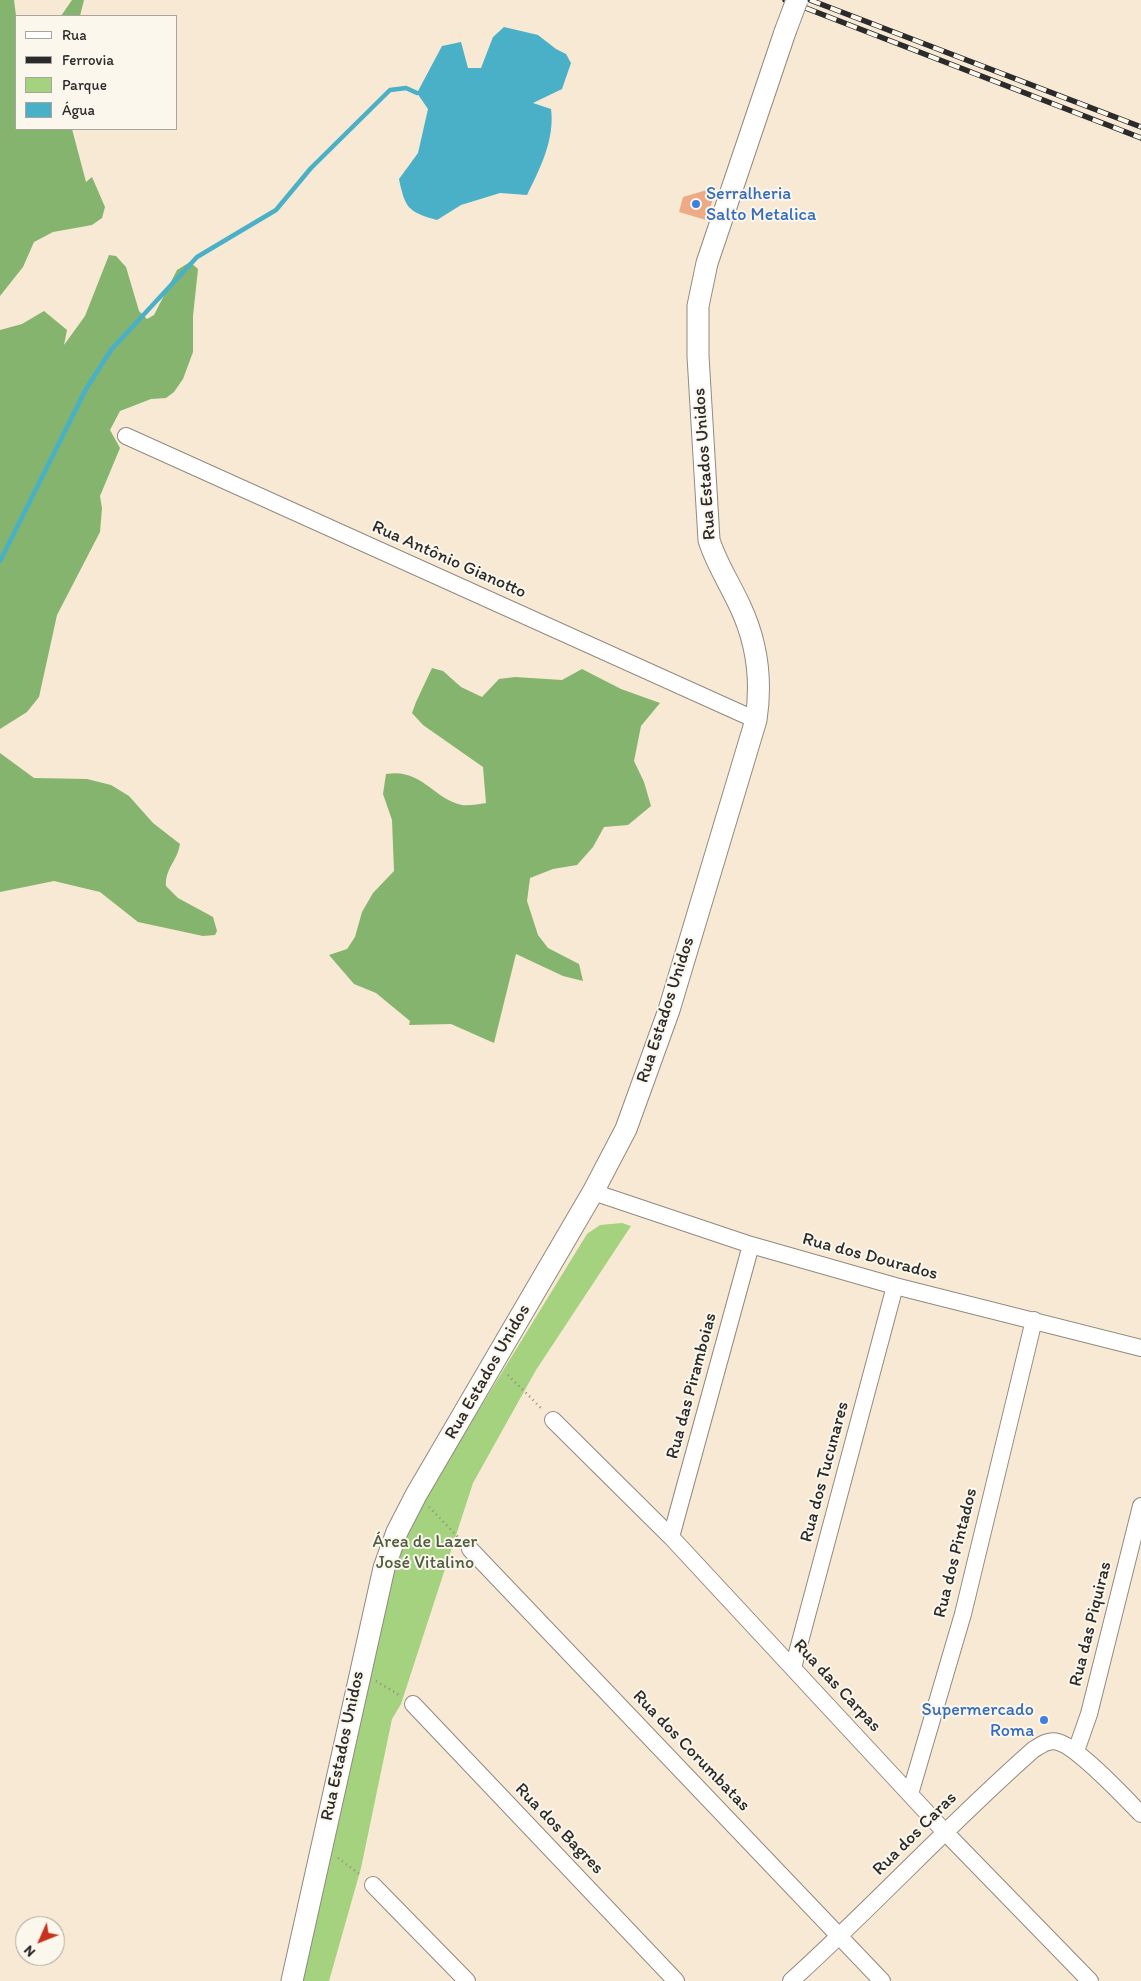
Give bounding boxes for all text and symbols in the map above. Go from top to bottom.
legend [15,15,178,130]
text: Rua [62,26,87,44]
text: Ferrovia [62,51,114,69]
text: Parque [62,76,107,94]
text: Água [62,101,95,119]
place label: Serralheria Salto Metalica [706,183,816,225]
marker: Serralheria Salto Metalica [690,198,702,210]
street label: Rua Estados Unidos [689,387,721,541]
street label: Rua Antônio Gianotto [369,516,529,604]
street label: Rua Estados Unidos [632,934,700,1086]
street label: Rua dos Dourados [800,1229,940,1285]
street label: Rua Estados Unidos [441,1301,535,1443]
street label: Rua das Piramboias [662,1311,722,1461]
street label: Rua dos Tucunares [796,1399,854,1545]
street label: Rua dos Pintados [929,1486,983,1620]
park label: Área de Lazer José Vitalino [373,1531,477,1574]
street label: Rua das Piquiras [1065,1559,1117,1689]
street label: Rua das Carpas [789,1635,885,1737]
street label: Rua Estados Unidos [317,1669,369,1823]
street label: Rua dos Corumbatas [628,1686,754,1816]
place label: Supermercado Roma [922,1699,1034,1742]
marker: Supermercado Roma [1038,1714,1050,1726]
street label: Rua dos Bagres [510,1779,608,1879]
street label: Rua dos Caras [869,1788,961,1880]
north arrow [15,1916,65,1966]
text: N [20,1942,39,1960]

